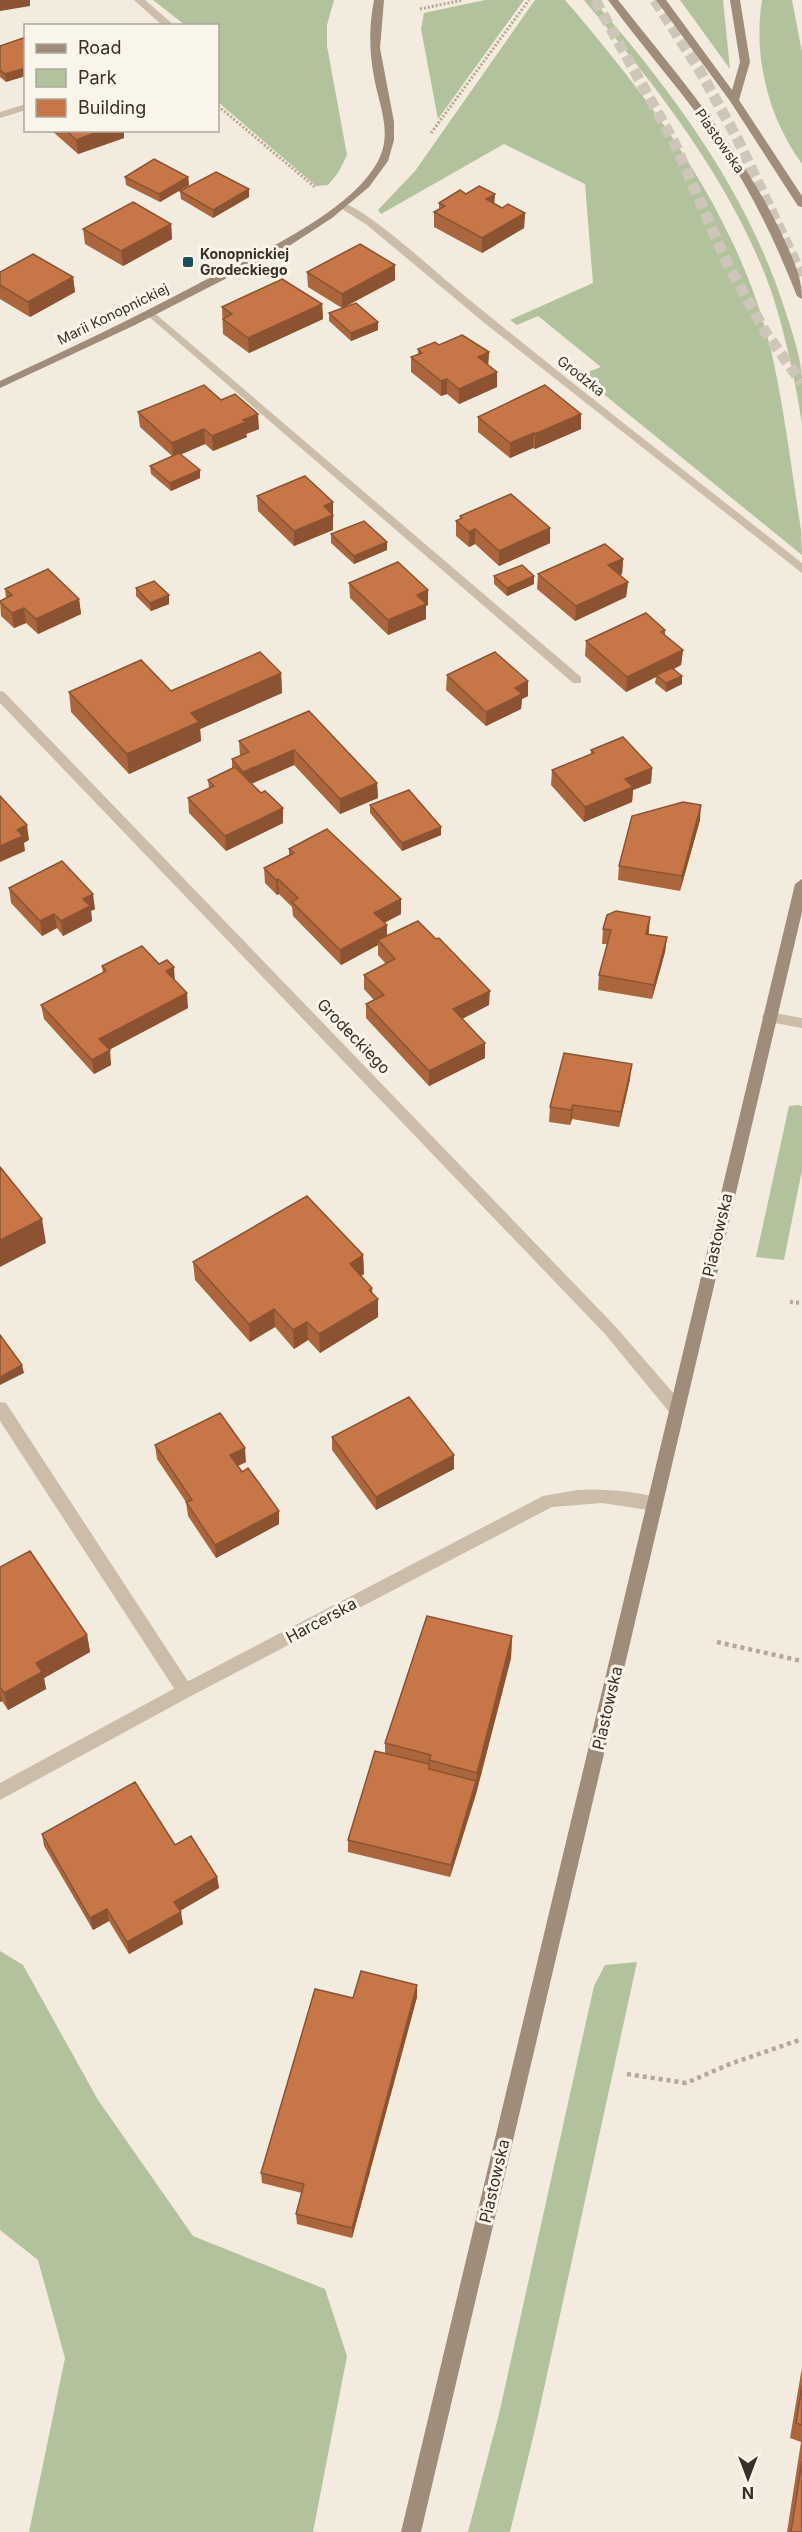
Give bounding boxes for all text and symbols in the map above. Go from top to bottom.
legend [24,24,219,132]
text: Road [78,37,121,58]
text: Park [78,67,117,88]
text: Building [78,97,146,118]
street label: Piastowska [692,105,749,176]
place label: Konopnickiej Grodeckiego [200,245,289,278]
marker: Konopnickiej Grodeckiego [181,255,195,269]
street label: Marii Konopnickiej [54,279,171,348]
street label: Grodzka [554,352,609,399]
street label: Grodeckiego [313,994,395,1078]
street label: Piastowska [698,1191,736,1279]
street label: Harcerska [282,1593,360,1647]
street label: Piastowska [588,1664,626,1752]
street label: Piastowska [475,2137,513,2225]
north arrow [718,2448,778,2508]
text: N [742,2483,754,2503]

